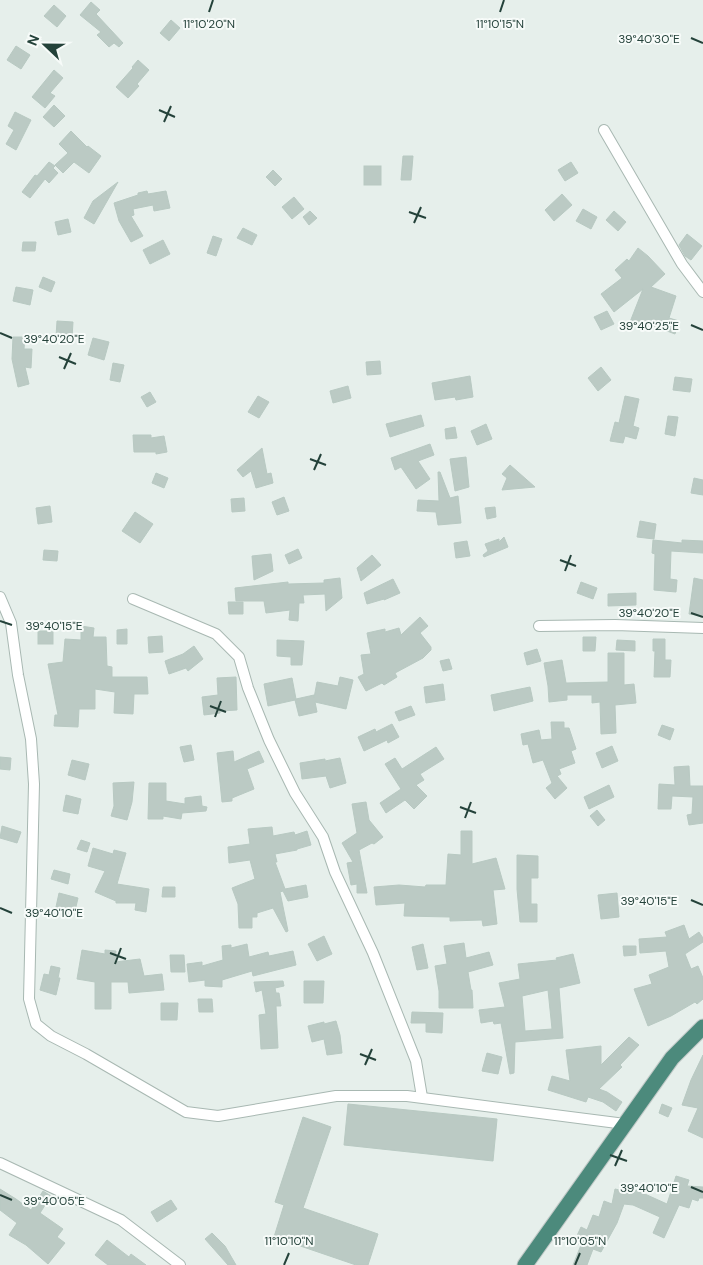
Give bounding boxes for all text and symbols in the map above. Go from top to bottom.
text: 11°10'20"N [183,16,235,32]
text: 11°10'15"N [476,16,524,32]
north arrow [20,20,70,70]
text: 39°40'30"E [618,31,680,47]
text: N [23,32,43,48]
text: 39°40'25"E [619,318,679,334]
text: 39°40'20"E [23,331,85,347]
text: 39°40'20"E [618,605,680,621]
text: 39°40'15"E [26,618,83,634]
text: 39°40'15"E [621,893,678,909]
text: 39°40'10"E [25,905,83,921]
text: 39°40'10"E [620,1180,678,1196]
text: 39°40'05"E [23,1193,85,1209]
text: 11°10'10"N [264,1233,314,1249]
text: 11°10'05"N [554,1233,606,1249]

